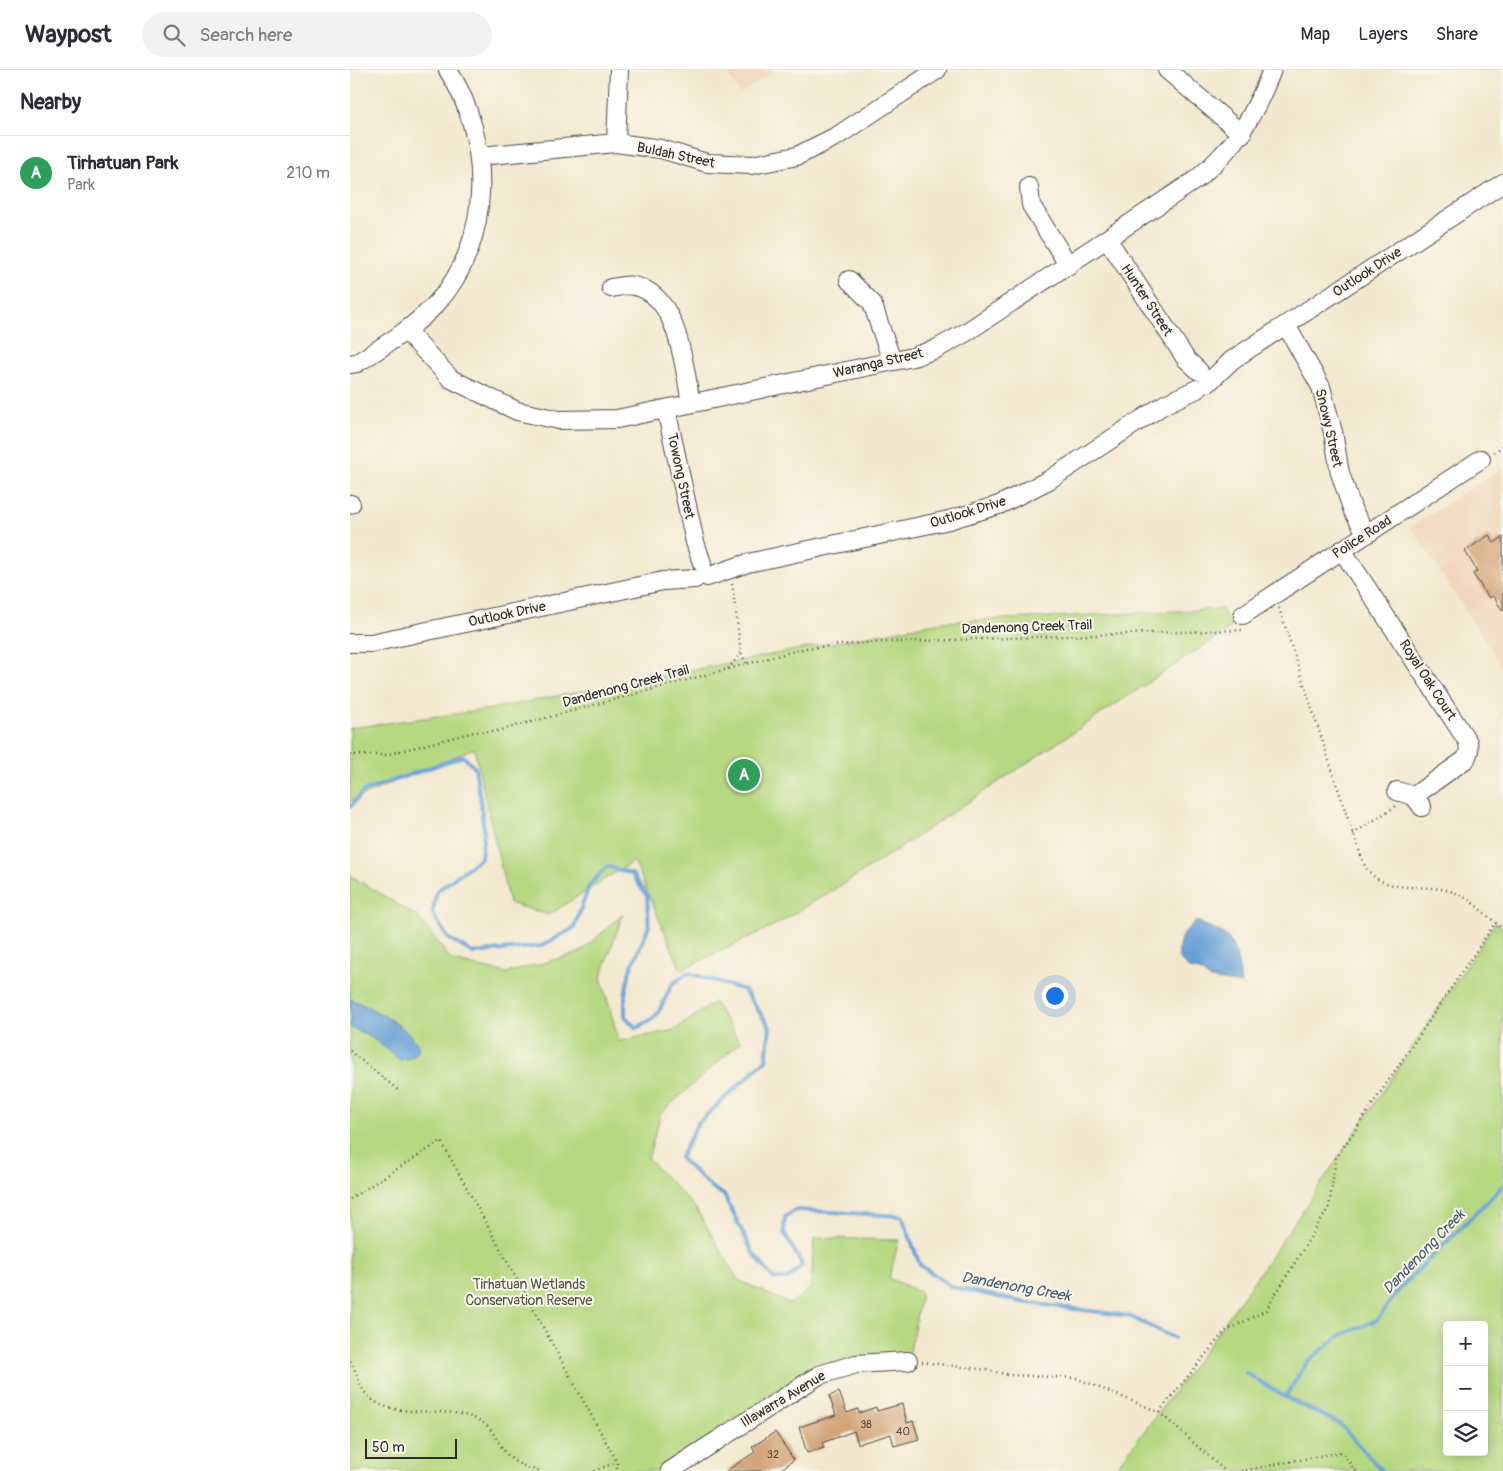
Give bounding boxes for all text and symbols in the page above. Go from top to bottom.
search box [142,12,492,57]
text: Waypost [25,20,112,49]
icon: search [160,21,188,49]
text: Search here [200,23,292,47]
text: Map [1301,23,1330,46]
text: Layers [1358,23,1408,46]
text: Share [1436,23,1478,46]
text: Nearby [20,89,81,116]
street label: Buldah Street [635,138,717,172]
text: Tirhatuan Park [67,151,179,175]
text: A [31,163,41,183]
text: 210 m [286,163,330,183]
text: Park [67,175,95,195]
street label: Outlook Drive [1329,243,1405,301]
street label: Hunter Street [1117,261,1177,339]
street label: Waranga Street [831,344,925,382]
street label: Snowy Street [1312,387,1346,469]
street label: Towong Street [664,432,698,521]
street label: Outlook Drive [928,492,1008,532]
street label: Police Road [1329,512,1395,562]
street label: Outlook Drive [467,597,547,630]
street label: Dandenong Creek Trail [961,616,1093,638]
street label: Royal Oak Court [1396,637,1461,724]
street label: Dandenong Creek Trail [561,661,691,711]
pin: A [728,756,760,794]
your location [1042,983,1068,1009]
water label: Dandenong Creek [1379,1204,1470,1298]
water label: Dandenong Creek [960,1268,1074,1306]
park label: Tirhatuan Wetlands Conservation Reserve [465,1276,593,1309]
map controls [1443,1321,1488,1456]
button: + [1443,1321,1488,1366]
button: − [1443,1366,1488,1411]
street label: Illawarra Avenue [738,1367,828,1431]
button: layers [1443,1411,1488,1456]
house number: 38 [860,1418,872,1431]
house number: 40 [896,1425,910,1438]
scale bar [365,1436,458,1459]
text: 50 m [372,1439,405,1456]
house number: 32 [767,1448,779,1461]

